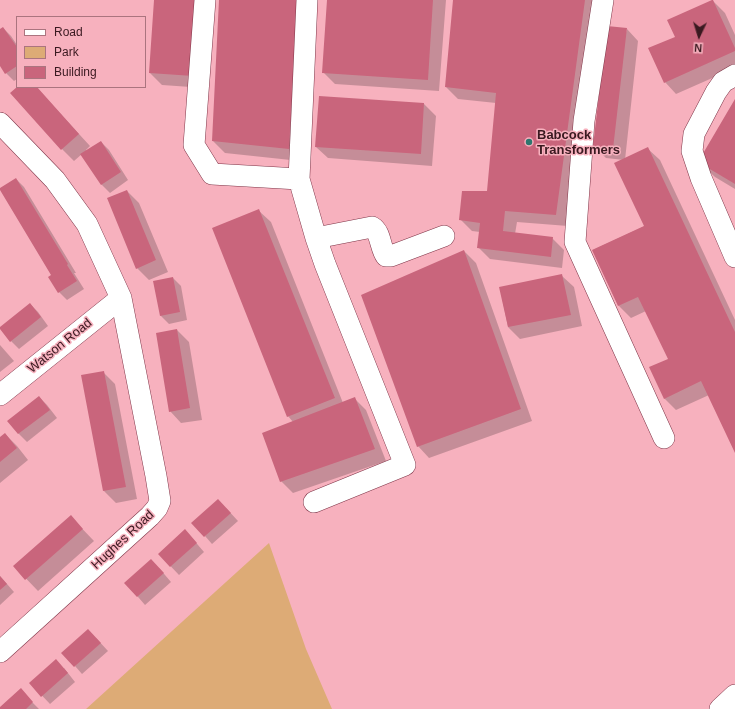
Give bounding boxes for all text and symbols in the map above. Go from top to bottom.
legend [16,16,146,88]
north arrow [679,16,719,56]
text: Road [54,25,83,39]
text: N [694,42,703,54]
text: Park [54,45,79,59]
text: Building [54,65,97,79]
place label: Babcock Transformers [537,127,620,158]
marker: Babcock Transformers [524,137,534,147]
street label: Watson Road [25,315,95,377]
street label: Hughes Road [89,507,157,573]

